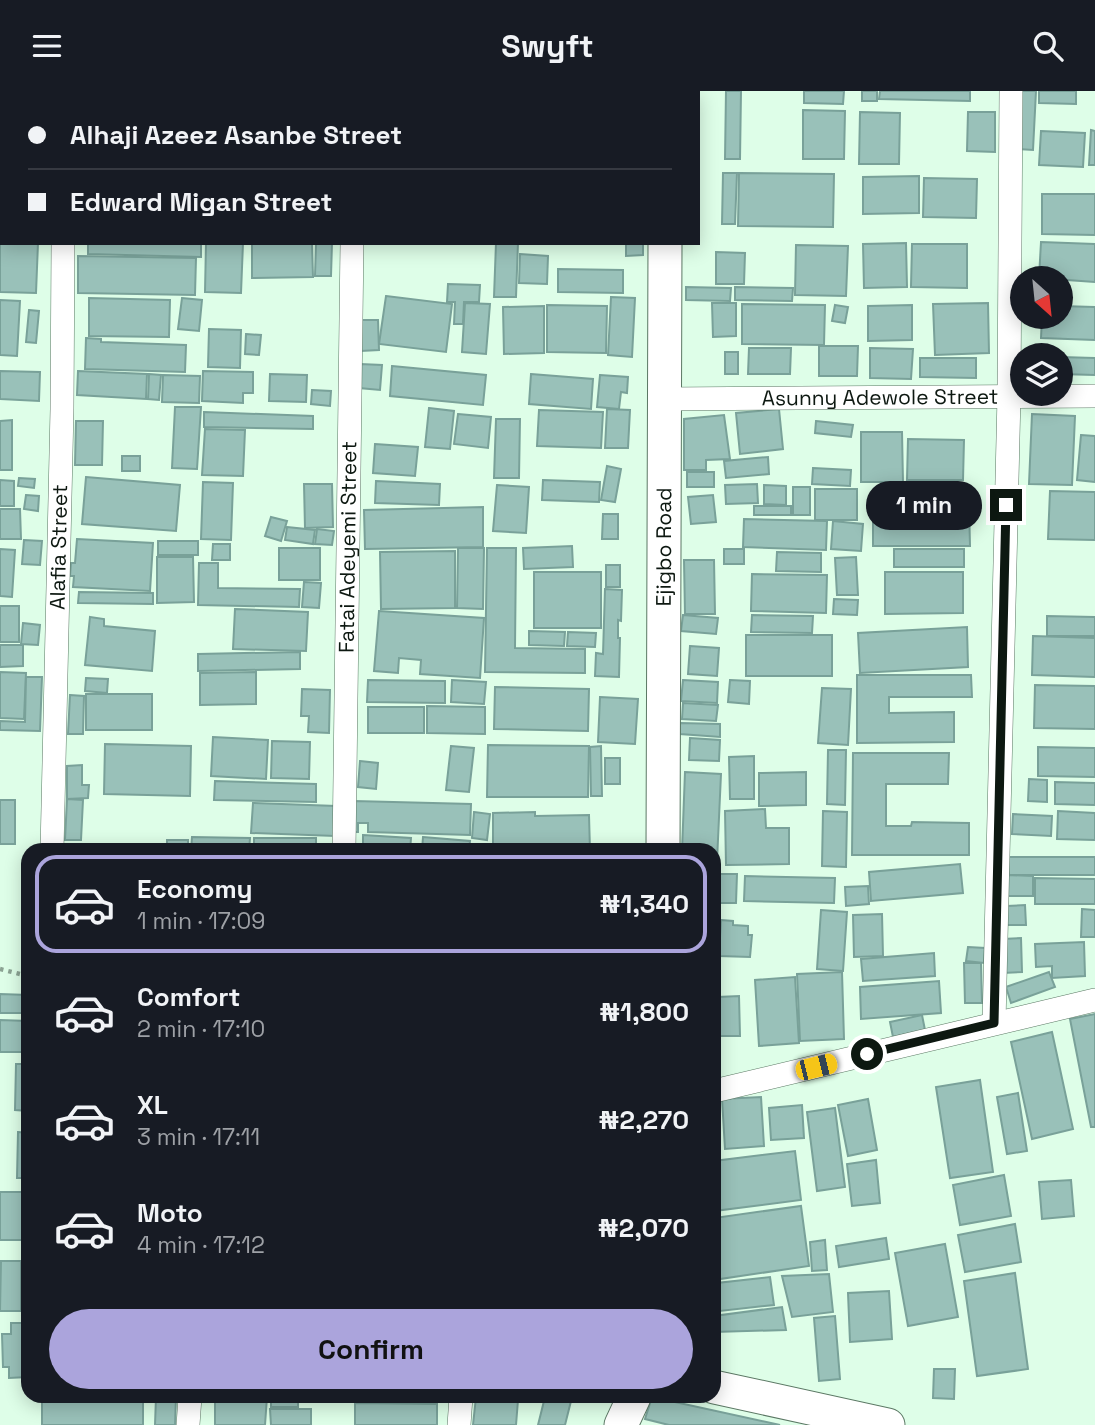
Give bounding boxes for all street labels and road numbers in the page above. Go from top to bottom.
street label: Asunny Adewole Street [762,383,998,411]
street label: Fatai Adeyemi Street [333,441,362,653]
street label: Alafia Street [43,484,73,610]
street label: Ejigbo Road [650,487,677,607]

